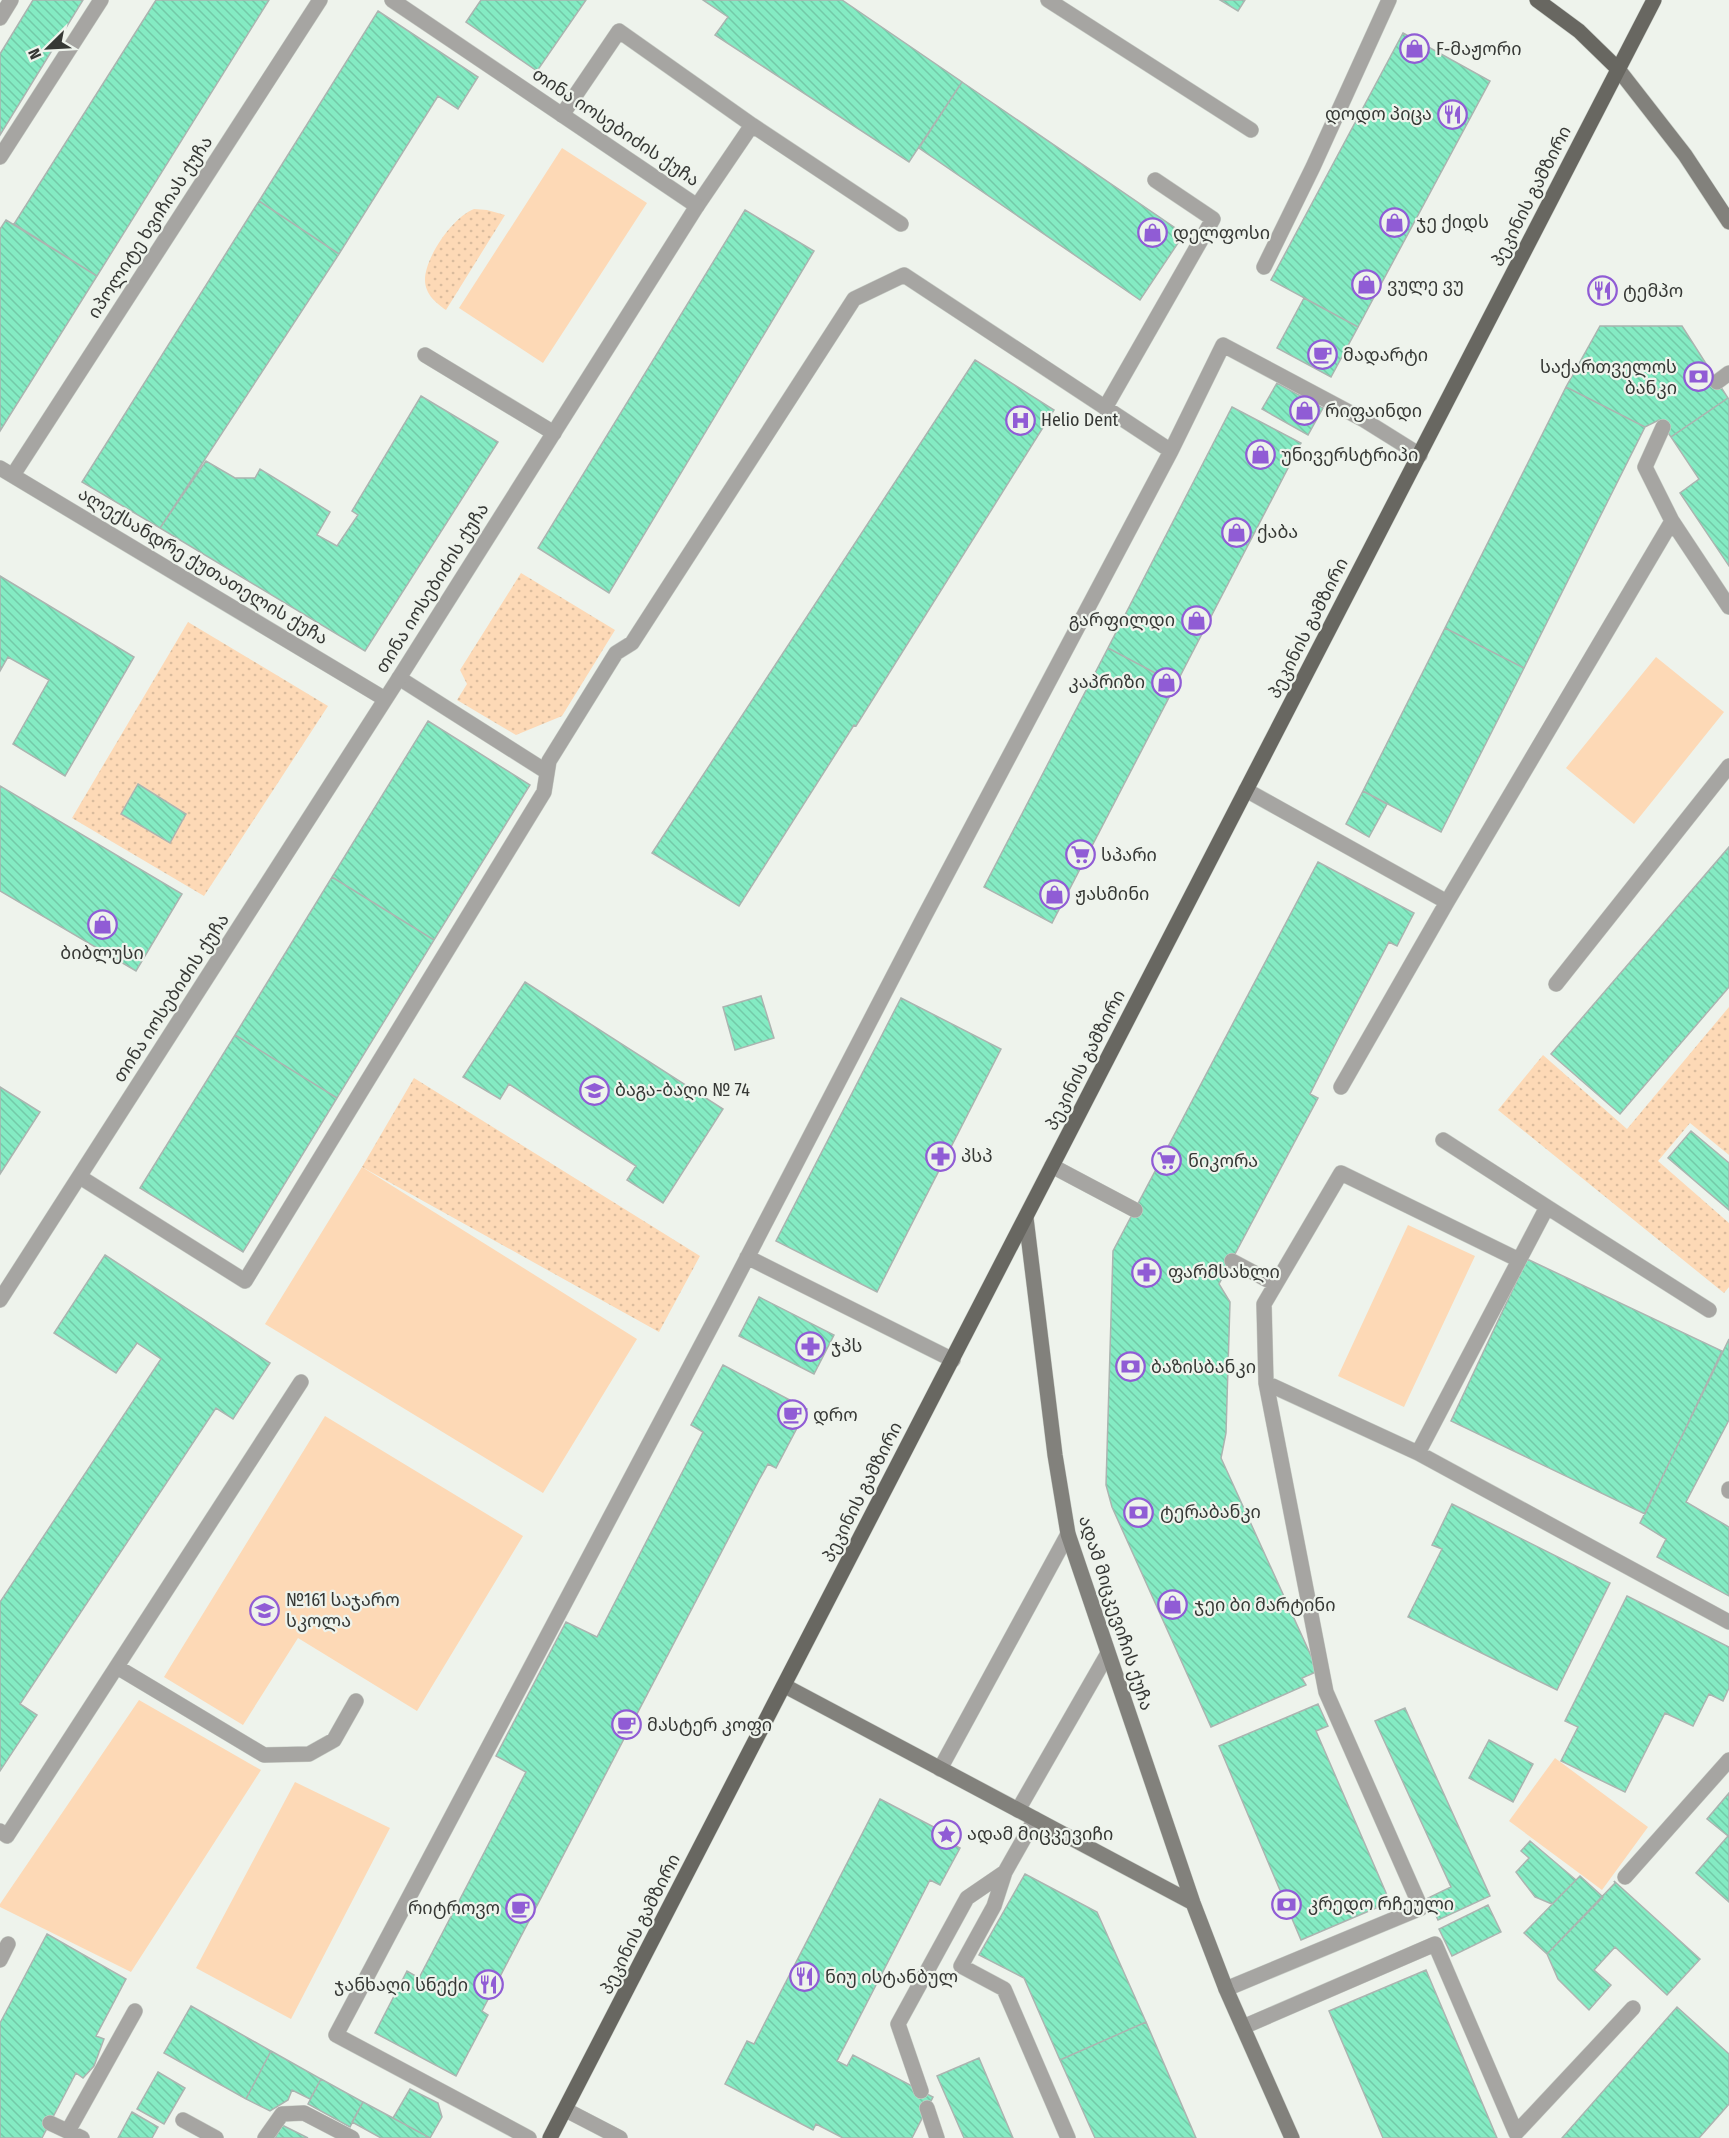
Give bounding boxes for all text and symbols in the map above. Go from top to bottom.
north arrow [18,18,78,78]
shop icon: F-მაჟორი [1399,33,1431,65]
place label: F-მაჟორი [1436,38,1522,60]
text: N [24,46,45,62]
street label: თინა იოსებიძის ქუჩა [528,63,704,191]
restaurant icon: დოდო პიცა [1437,98,1469,130]
place label: დოდო პიცა [1325,103,1432,125]
street label: პეკინის გამზირი [1486,122,1576,270]
street label: იპოლიტე ხვიჩიას ქუჩა [83,132,217,322]
shop icon: ჯე ქიდს [1379,206,1411,238]
place label: ჯე ქიდს [1416,211,1489,233]
shop icon: დელფოსი [1136,217,1168,249]
place label: დელფოსი [1173,222,1270,244]
shop icon: ვულე ვუ [1350,269,1382,301]
place label: ვულე ვუ [1387,274,1464,296]
restaurant icon: ტემპო [1586,275,1618,307]
place label: ტემპო [1623,280,1683,302]
cafe icon: მადარტი [1306,339,1338,371]
place label: მადარტი [1343,344,1428,366]
place label: საქართველოს ბანკი [1540,356,1677,399]
bank icon: საქართველოს ბანკი [1682,361,1714,393]
shop icon: რიფაინდი [1288,395,1320,427]
place label: რიფაინდი [1325,400,1422,422]
hospital icon: Helio Dent [1004,404,1036,436]
place label: Helio Dent [1041,409,1119,431]
shop icon: უნივერსტრიპი [1244,439,1276,471]
place label: უნივერსტრიპი [1281,444,1418,466]
street label: ალექსანდრე ქუთათელის ქუჩა [74,483,332,649]
street label: თინა იოსებიძის ქუჩა [371,499,493,677]
shop icon: ქაბა [1220,516,1252,548]
place label: ქაბა [1257,521,1298,543]
street label: პეკინის გამზირი [1263,554,1353,702]
shop icon: გარფილდი [1180,604,1212,636]
place label: გარფილდი [1069,609,1175,631]
shop icon: კაპრიზი [1150,666,1182,698]
place label: კაპრიზი [1069,671,1145,693]
supermarket icon: სპარი [1064,839,1096,871]
place label: სპარი [1101,844,1157,866]
shop icon: ჟასმინი [1038,878,1070,910]
place label: ჟასმინი [1075,883,1149,905]
shop icon: ბიბლუსი [86,908,118,940]
street label: თინა იოსებიძის ქუჩა [108,910,234,1086]
place label: ბიბლუსი [60,942,144,964]
street label: პეკინის გამზირი [1040,986,1130,1134]
school or university icon: ბაგა-ბაღი № 74 [578,1074,610,1106]
place label: ბაგა-ბაღი № 74 [615,1079,750,1101]
pharmacy icon: პსპ [924,1140,956,1172]
place label: პსპ [961,1145,993,1167]
supermarket icon: ნიკორა [1151,1145,1183,1177]
place label: ნიკორა [1188,1150,1258,1172]
pharmacy icon: ფარმსახლი [1131,1256,1163,1288]
place label: ფარმსახლი [1168,1261,1280,1283]
pharmacy icon: ჯპს [794,1330,826,1362]
place label: ჯპს [831,1335,862,1357]
bank icon: ბაზისბანკი [1114,1351,1146,1383]
place label: ბაზისბანკი [1151,1356,1256,1378]
cafe icon: დრო [776,1399,808,1431]
place label: დრო [813,1404,858,1426]
street label: პეკინის გამზირი [817,1418,907,1566]
bank icon: ტერაბანკი [1123,1496,1155,1528]
place label: ტერაბანკი [1160,1501,1261,1523]
street label: ადამ მიცკევიჩის ქუჩა [1074,1513,1158,1713]
place label: №161 საჯარო სკოლა [286,1589,400,1632]
shop icon: ჯეი ბი მარტინი [1157,1589,1189,1621]
school or university icon: №161 საჯარო სკოლა [249,1594,281,1626]
place label: ჯეი ბი მარტინი [1194,1594,1336,1616]
cafe icon: მასტერ კოფი [610,1709,642,1741]
place label: მასტერ კოფი [647,1714,772,1736]
place icon: ადამ მიცკევიჩი [930,1818,962,1850]
place label: ადამ მიცკევიჩი [967,1823,1113,1845]
street label: პეკინის გამზირი [595,1850,685,1998]
bank icon: კრედო რჩეული [1271,1888,1303,1920]
cafe icon: რიტროვო [505,1892,537,1924]
place label: კრედო რჩეული [1308,1893,1454,1915]
place label: რიტროვო [408,1897,500,1919]
restaurant icon: ნიუ ისტანბულ [788,1961,820,1993]
place label: ნიუ ისტანბულ [825,1966,958,1988]
restaurant icon: ჯანხაღი სნექი [473,1969,505,2001]
place label: ჯანხაღი სნექი [334,1974,468,1996]

